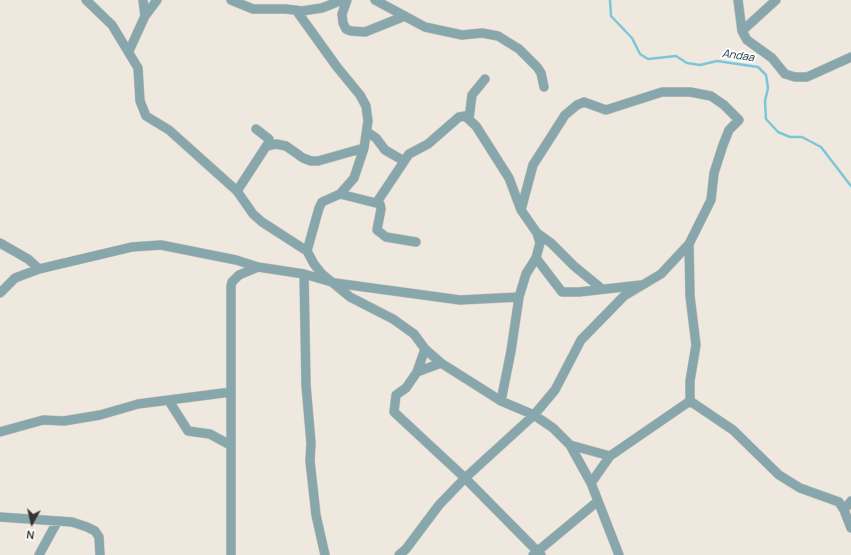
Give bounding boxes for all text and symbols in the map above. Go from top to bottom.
water label: Andaa [721,47,755,65]
north arrow [12,503,52,543]
text: N [25,527,35,543]

